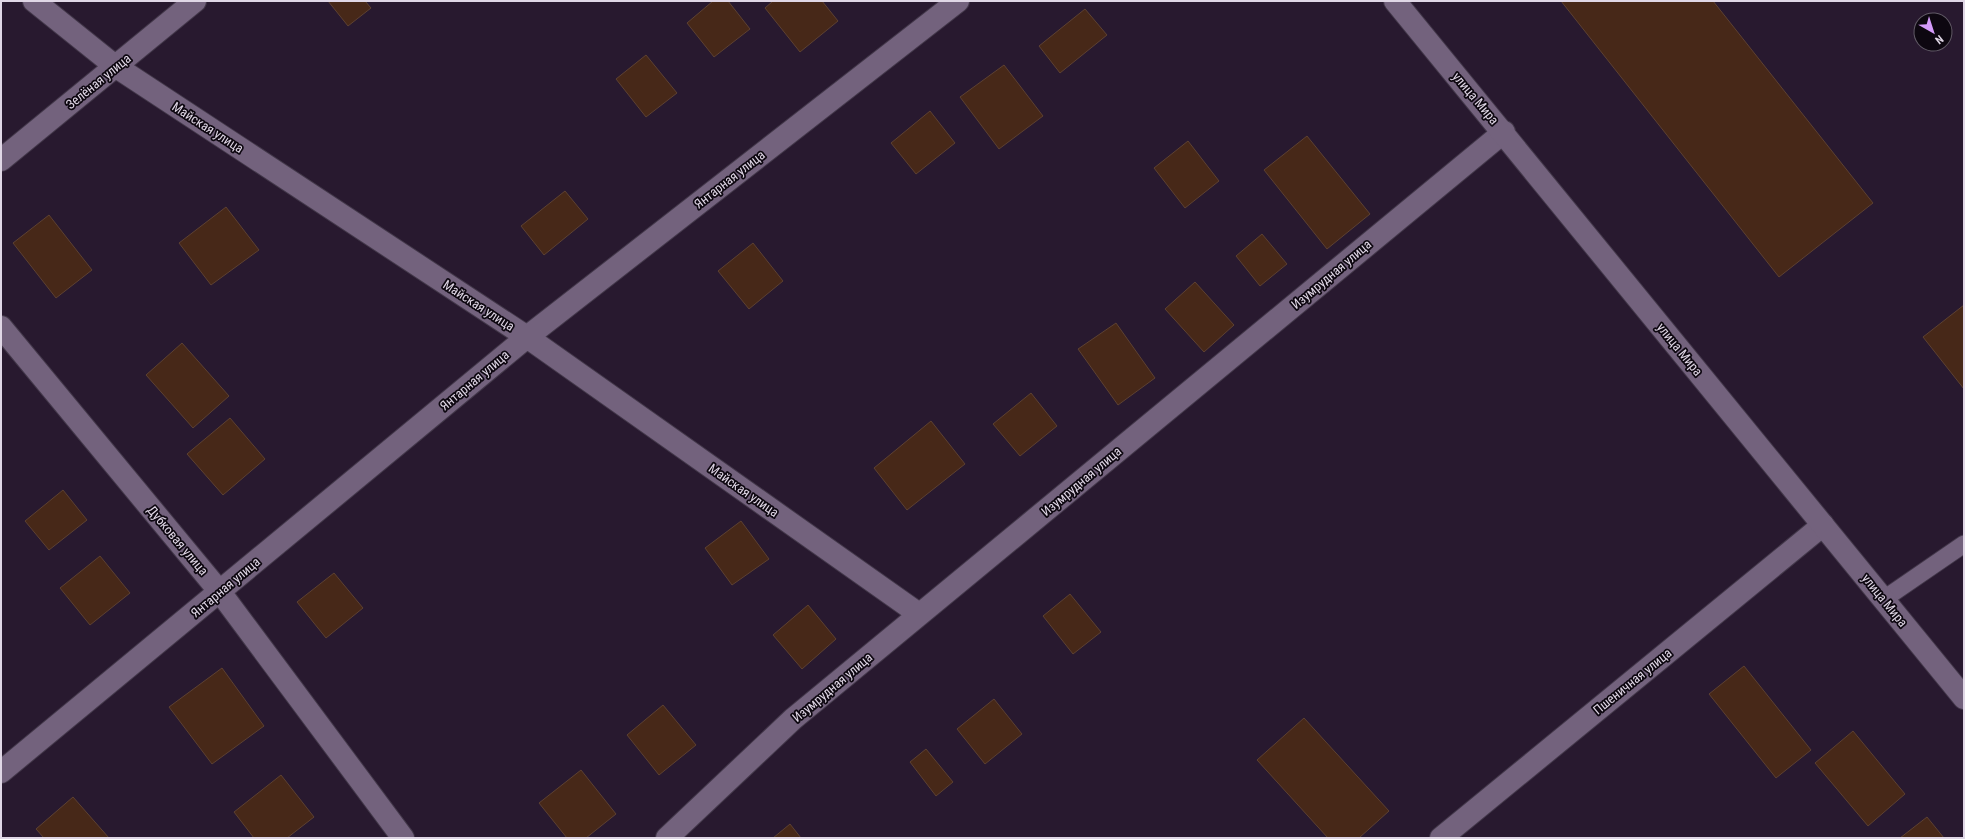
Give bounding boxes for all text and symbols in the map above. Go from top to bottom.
north arrow [1913,12,1953,52]
text: N [1932,32,1946,47]
street label: Зелёная улица [63,51,134,112]
street label: улица Мира [1449,69,1502,127]
street label: Майская улица [169,99,246,156]
street label: Янтарная улица [691,147,768,212]
street label: Изумрудная улица [1288,237,1374,312]
street label: Майская улица [440,277,517,334]
street label: улица Мира [1654,320,1705,379]
street label: Янтарная улица [437,347,512,414]
street label: Изумрудная улица [1038,444,1124,519]
street label: Майская улица [706,461,782,520]
street label: Дубковая улица [144,502,211,578]
street label: Янтарная улица [188,554,263,621]
street label: улица Мира [1859,571,1910,630]
street label: Пшеничная улица [1590,645,1674,718]
street label: Изумрудная улица [789,650,875,725]

